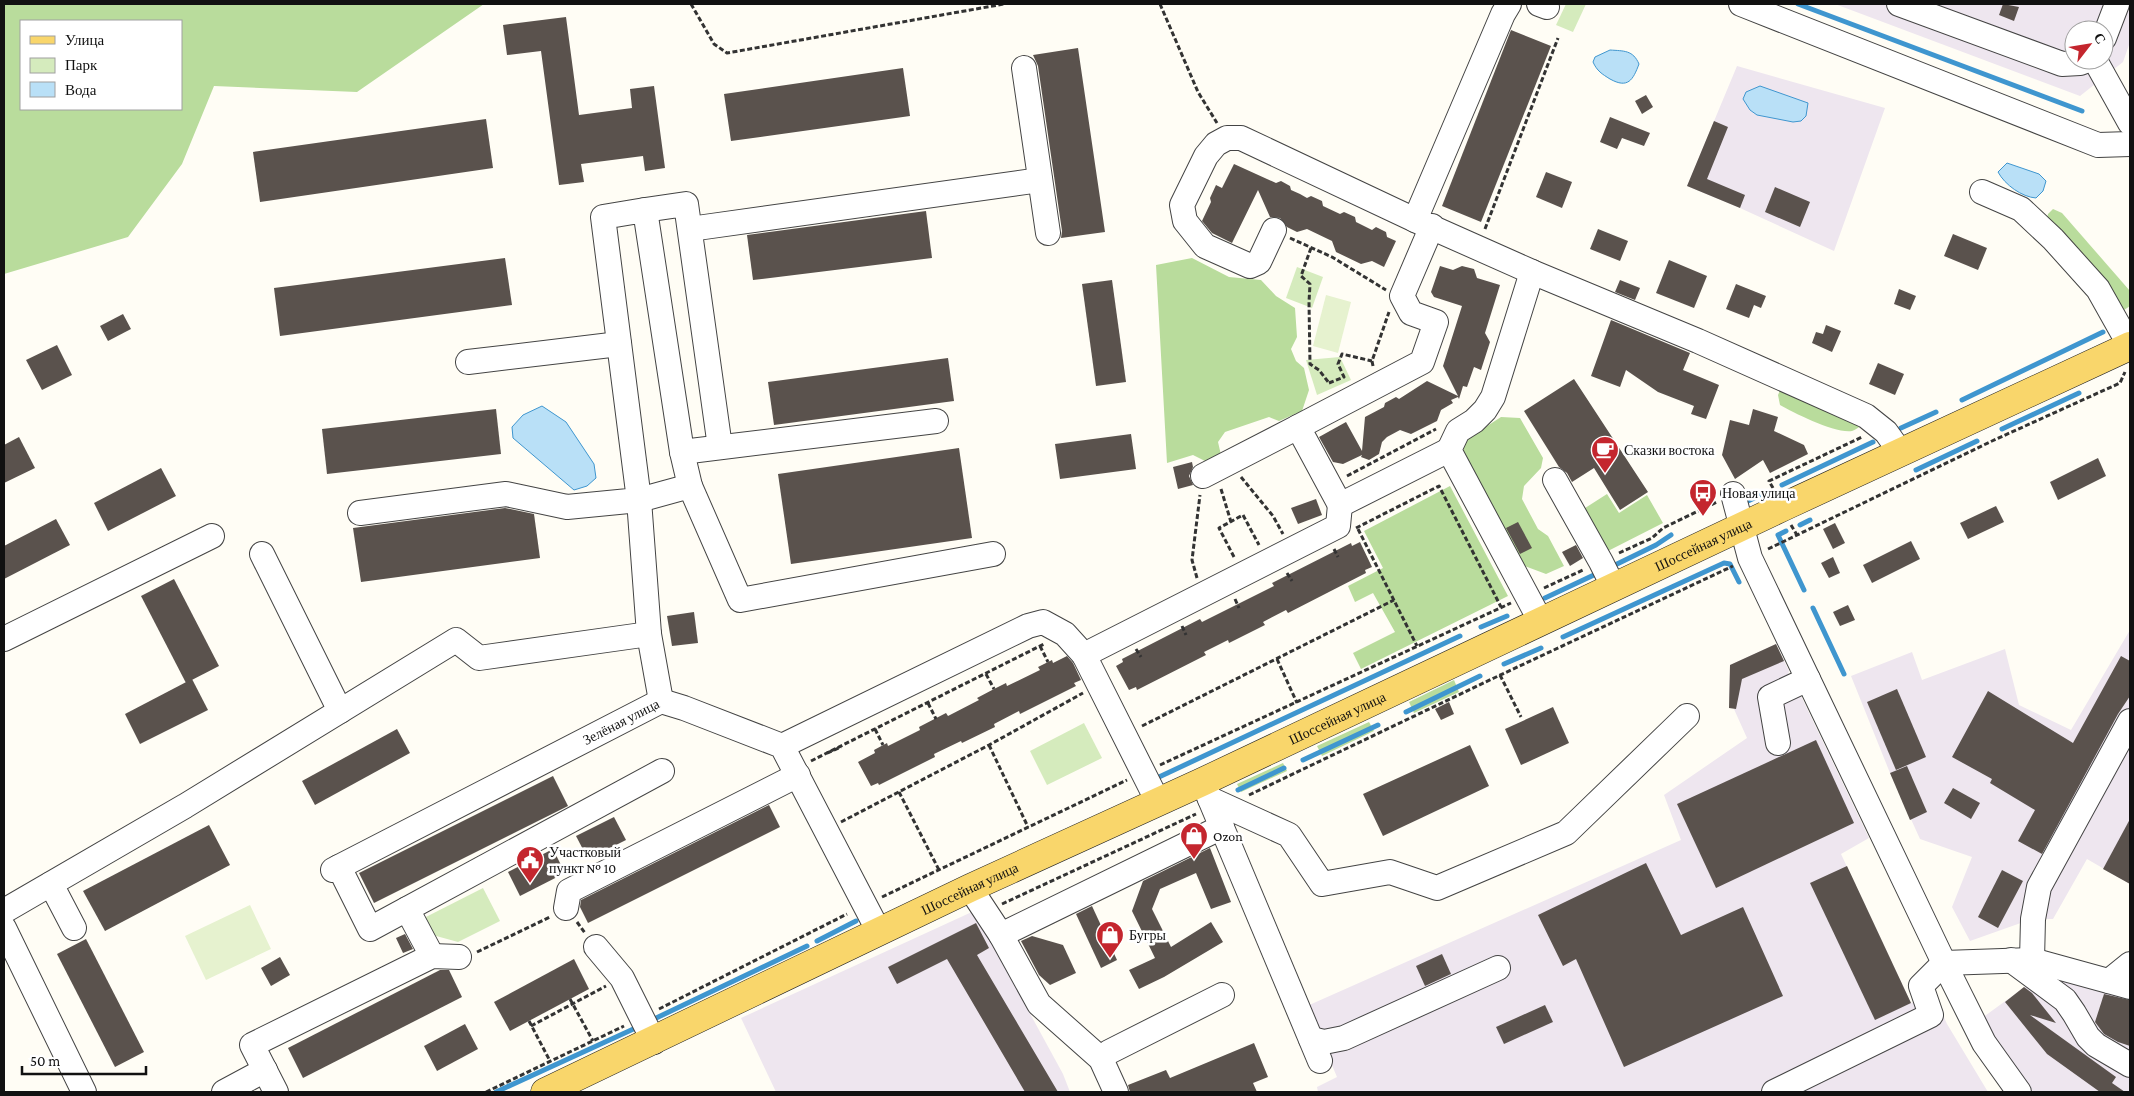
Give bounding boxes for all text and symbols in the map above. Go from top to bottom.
legend [20,20,182,110]
north arrow [2064,20,2114,70]
text: С [2091,30,2110,47]
text: Улица [65,32,104,48]
text: Парк [65,57,98,73]
text: Вода [65,82,97,98]
cafe icon: Сказки востока [1590,435,1620,474]
place label: Сказки востока [1624,442,1715,458]
bus stop icon: Новая улица [1688,478,1718,517]
place label: Новая улица [1722,485,1796,501]
street label: Шоссейная улица [1652,515,1755,575]
street label: Шоссейная улица [1286,688,1389,748]
street label: Зелёная улица [580,695,663,748]
shop icon: Ozon [1179,821,1209,860]
place label: Ozon [1213,828,1243,844]
place label: Участковый пункт № 10 [549,844,622,876]
public building icon: Участковый пункт № 10 [515,845,545,884]
street label: Шоссейная улица [919,859,1022,918]
shop icon: Бугры [1095,920,1125,959]
place label: Бугры [1129,927,1166,943]
scale bar [22,1044,146,1076]
text: 50 m [30,1053,60,1069]

